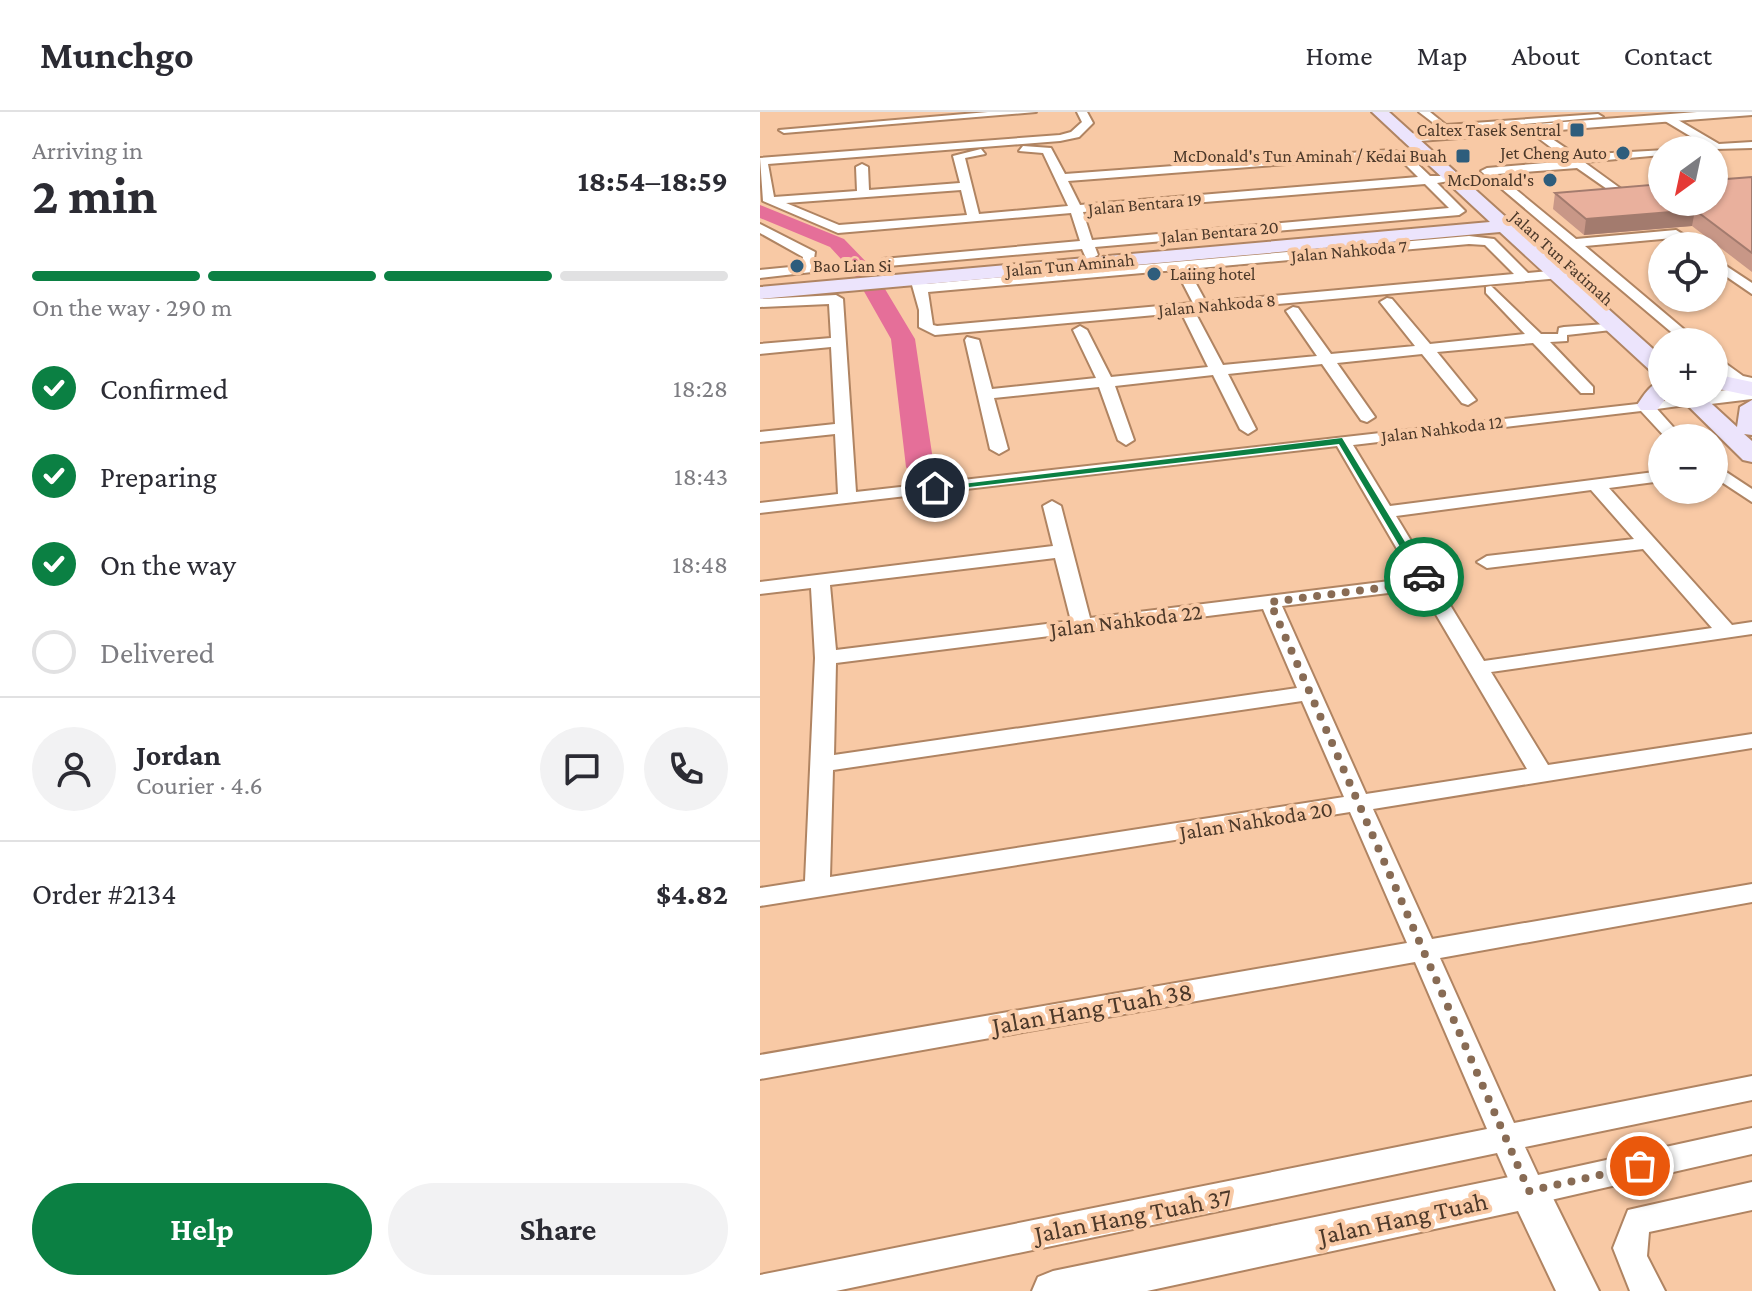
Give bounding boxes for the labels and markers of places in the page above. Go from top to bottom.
place label: Caltex Tasek Sentral [1417,120,1561,140]
marker: Caltex Tasek Sentral [1568,121,1586,139]
place label: Jet Cheng Auto [1498,143,1607,163]
marker: Jet Cheng Auto [1614,144,1632,162]
place label: McDonald's Tun Aminah / Kedai Buah [1173,146,1447,166]
marker: McDonald's Tun Aminah / Kedai Buah [1454,147,1472,165]
place label: McDonald's [1447,170,1534,190]
marker: McDonald's [1541,171,1559,189]
place label: Bao Lian Si [813,256,892,276]
marker: Bao Lian Si [788,257,806,275]
place label: Laiing hotel [1170,264,1256,284]
marker: Laiing hotel [1145,265,1163,283]
pin [901,454,969,522]
pin [1606,1132,1674,1200]

